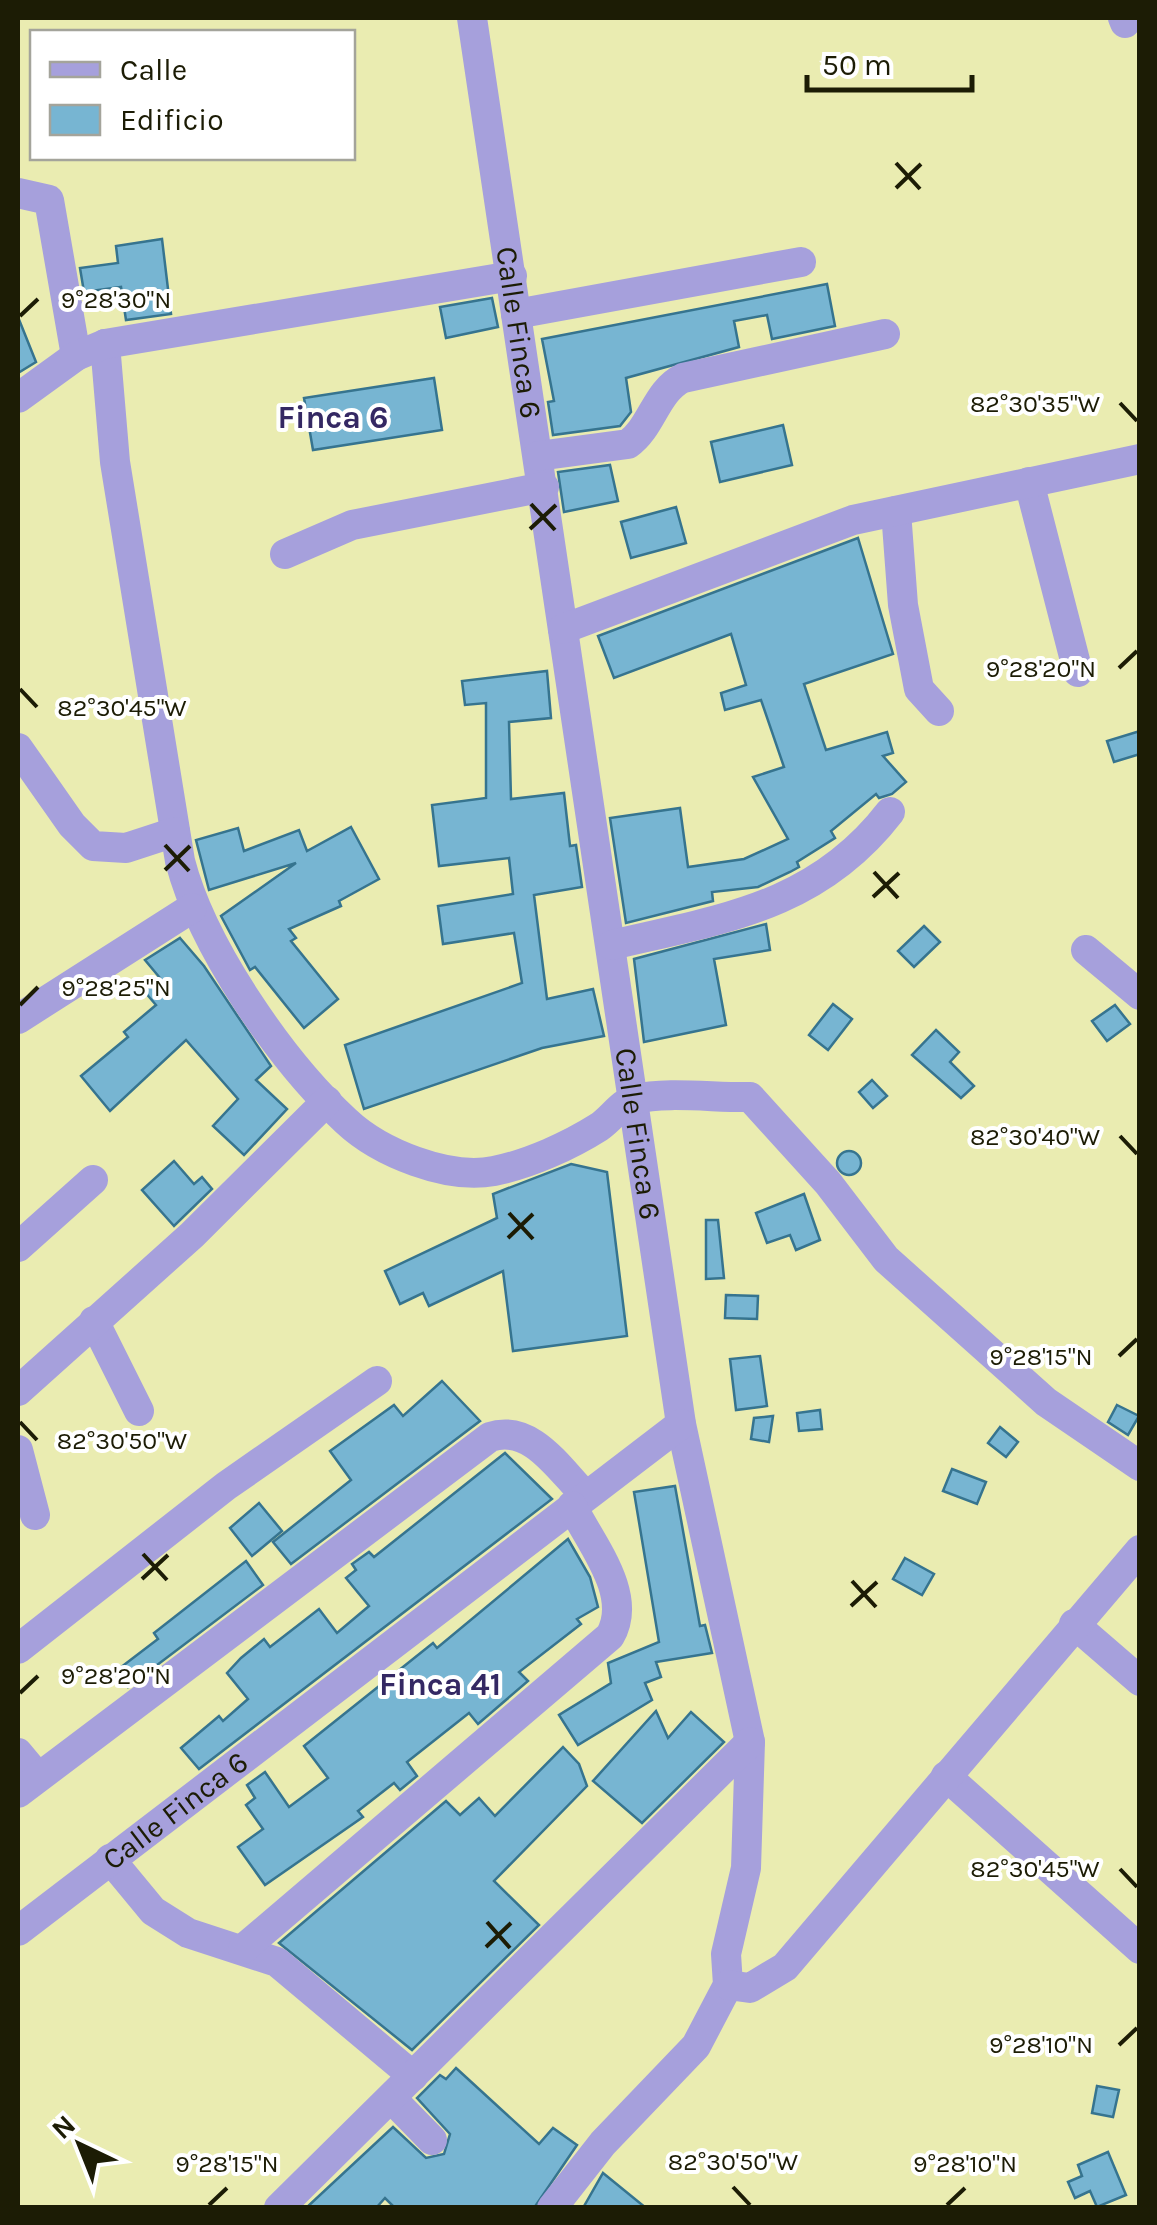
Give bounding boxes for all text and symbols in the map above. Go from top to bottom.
legend [30,30,355,160]
scale bar [807,30,972,92]
text: 50 m [822,47,892,83]
text: Calle [120,52,187,88]
text: Edificio [120,102,224,138]
street label: Calle Finca 6 [488,244,549,421]
text: 9°28'30"N [61,285,171,314]
text: 82°30'35"W [970,389,1100,418]
district label: Finca 6 [277,399,389,436]
text: 9°28'20"N [986,654,1096,683]
text: 82°30'45"W [57,693,187,722]
text: 9°28'25"N [61,973,171,1002]
street label: Calle Finca 6 [607,1045,668,1222]
text: 82°30'40"W [970,1122,1100,1151]
text: 9°28'15"N [989,1342,1093,1371]
text: 82°30'50"W [57,1426,187,1455]
text: 9°28'20"N [61,1661,171,1690]
district label: Finca 41 [379,1666,501,1703]
street label: Calle Finca 6 [95,1744,255,1878]
text: 82°30'45"W [970,1854,1100,1883]
text: 9°28'10"N [989,2030,1093,2059]
north arrow [30,2095,130,2195]
text: N [45,2108,82,2146]
text: 82°30'50"W [668,2147,798,2176]
text: 9°28'15"N [175,2149,279,2178]
text: 9°28'10"N [913,2149,1017,2178]

